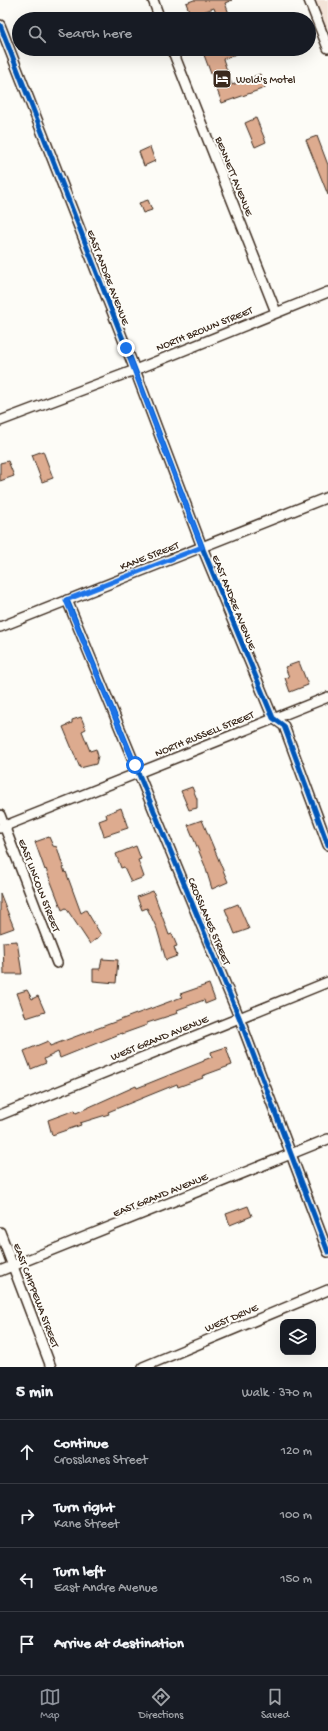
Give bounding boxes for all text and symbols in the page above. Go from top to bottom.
search box [12,12,316,56]
icon: search [26,23,48,45]
text: Search here [58,25,132,43]
hotel icon: Wold's Motel [211,68,233,90]
place label: Wold's Motel [236,75,296,87]
street label: BENNETT AVENUE [211,134,255,219]
street label: EAST ANDRE AVENUE [83,228,131,328]
street label: NORTH BROWN STREET [155,305,255,355]
route end [117,339,135,357]
street label: KANE STREET [119,540,182,574]
street label: EAST ANDRE AVENUE [209,554,258,653]
street label: NORTH RUSSELL STREET [154,709,257,760]
route start [126,756,144,774]
street label: EAST LINCOLN STREET [15,838,62,935]
street label: CROSSLANES STREET [184,876,232,968]
street label: WEST GRAND AVENUE [109,1013,211,1064]
street label: EAST GRAND AVENUE [112,1171,211,1220]
street label: EAST CHIPPEWA STREET [10,1242,61,1350]
street label: WEST DRIVE [203,1302,261,1335]
map controls [280,1319,316,1355]
button: layers [280,1319,316,1355]
text: 5 min [16,1383,53,1403]
text: Walk · 370 m [242,1386,312,1401]
text: Continue [54,1435,108,1453]
icon: ahead [16,1441,38,1463]
text: 120 m [281,1444,312,1459]
text: Crosslanes Street [54,1453,147,1468]
text: Turn right [54,1499,114,1517]
icon: right [16,1505,38,1527]
text: 100 m [280,1508,312,1523]
text: Kane Street [54,1517,119,1532]
text: Turn left [54,1563,105,1581]
icon: left [16,1569,38,1591]
text: 150 m [280,1572,312,1587]
text: East Andre Avenue [54,1581,157,1596]
icon: arrive [16,1633,38,1655]
text: Arrive at destination [54,1635,184,1653]
tab: Map [39,1686,61,1722]
tab: Directions [139,1686,183,1722]
tab: Saved [261,1686,289,1722]

